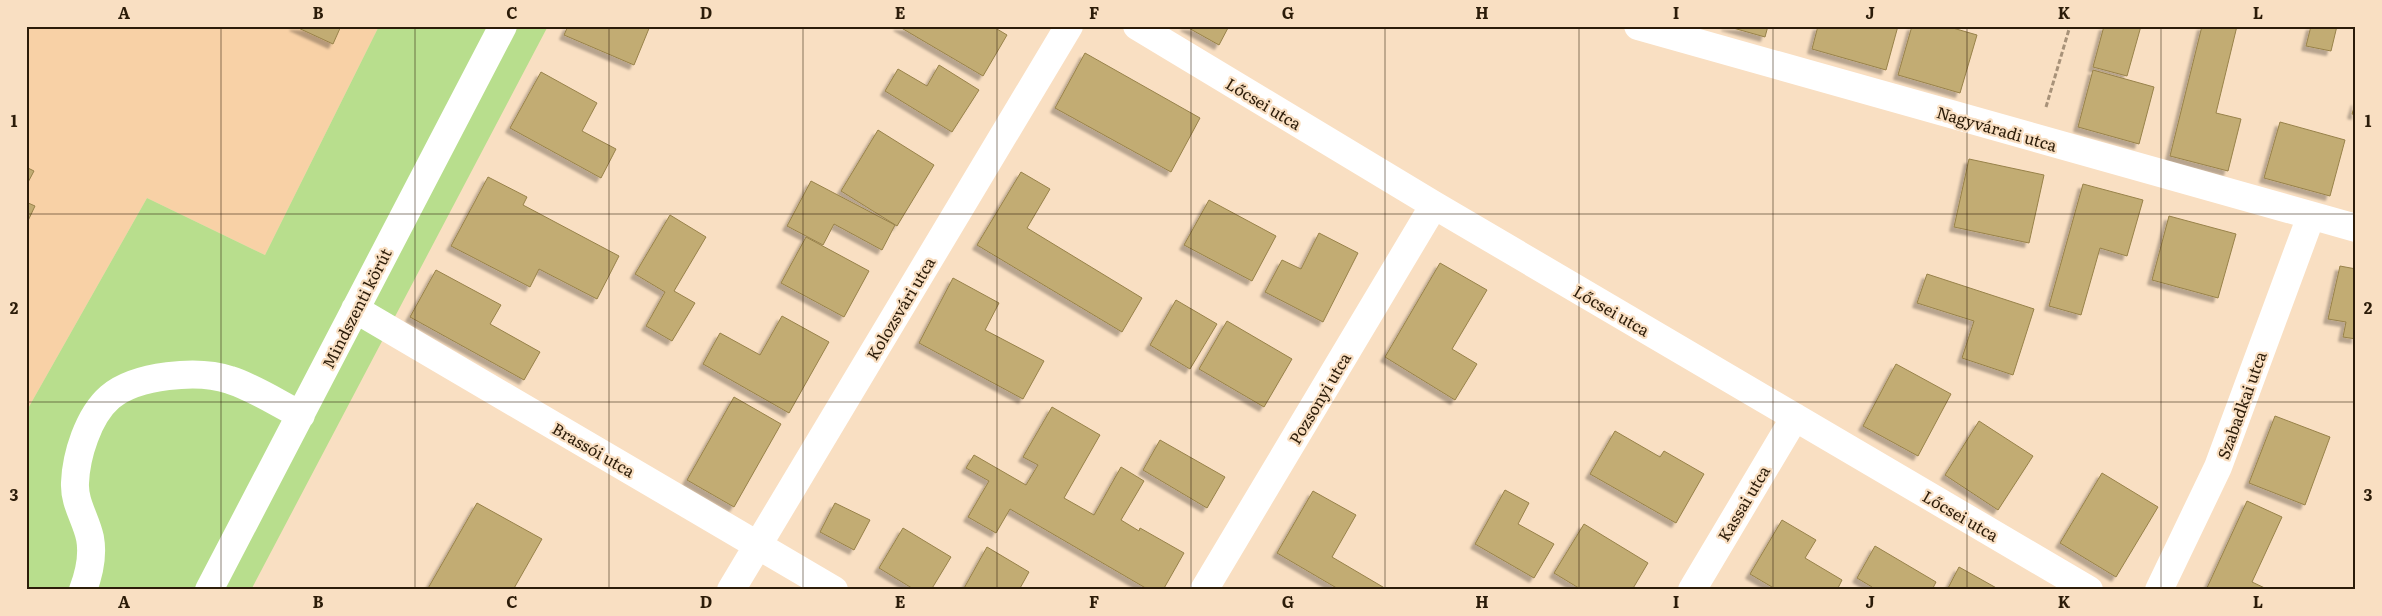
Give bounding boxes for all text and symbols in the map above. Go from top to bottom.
text: A [118,0,130,24]
text: B [312,0,324,24]
text: C [506,0,518,24]
text: D [700,0,712,24]
text: E [895,0,906,24]
text: F [1089,0,1099,24]
text: G [1282,0,1294,24]
text: H [1475,0,1489,24]
text: I [1673,0,1679,24]
text: J [1865,0,1875,24]
text: K [2058,0,2071,24]
text: L [2253,0,2263,24]
street label: Lőcsei utca [1222,71,1307,135]
street label: Nagyváradi utca [1934,99,2060,157]
text: 1 [11,108,18,132]
text: 1 [2365,108,2372,132]
street label: Mindszenti körút [315,243,397,372]
street label: Kolozsvári utca [860,251,941,364]
street label: Lőcsei utca [1569,279,1655,342]
text: 2 [10,295,19,319]
text: 2 [2364,295,2373,319]
street label: Pozsonyi utca [1282,347,1356,448]
street label: Szabadkai utca [2210,347,2272,462]
street label: Brassói utca [548,416,640,482]
street label: Kassai utca [1711,460,1775,545]
text: 3 [10,482,19,506]
text: 3 [2364,482,2373,506]
street label: Lőcsei utca [1918,484,2004,547]
text: A [118,589,130,613]
text: B [312,589,324,613]
text: C [506,589,518,613]
text: D [700,589,712,613]
text: E [895,589,906,613]
text: F [1089,589,1099,613]
text: G [1282,589,1294,613]
text: H [1475,589,1489,613]
text: I [1673,589,1679,613]
text: J [1865,589,1875,613]
text: K [2058,589,2071,613]
text: L [2253,589,2263,613]

